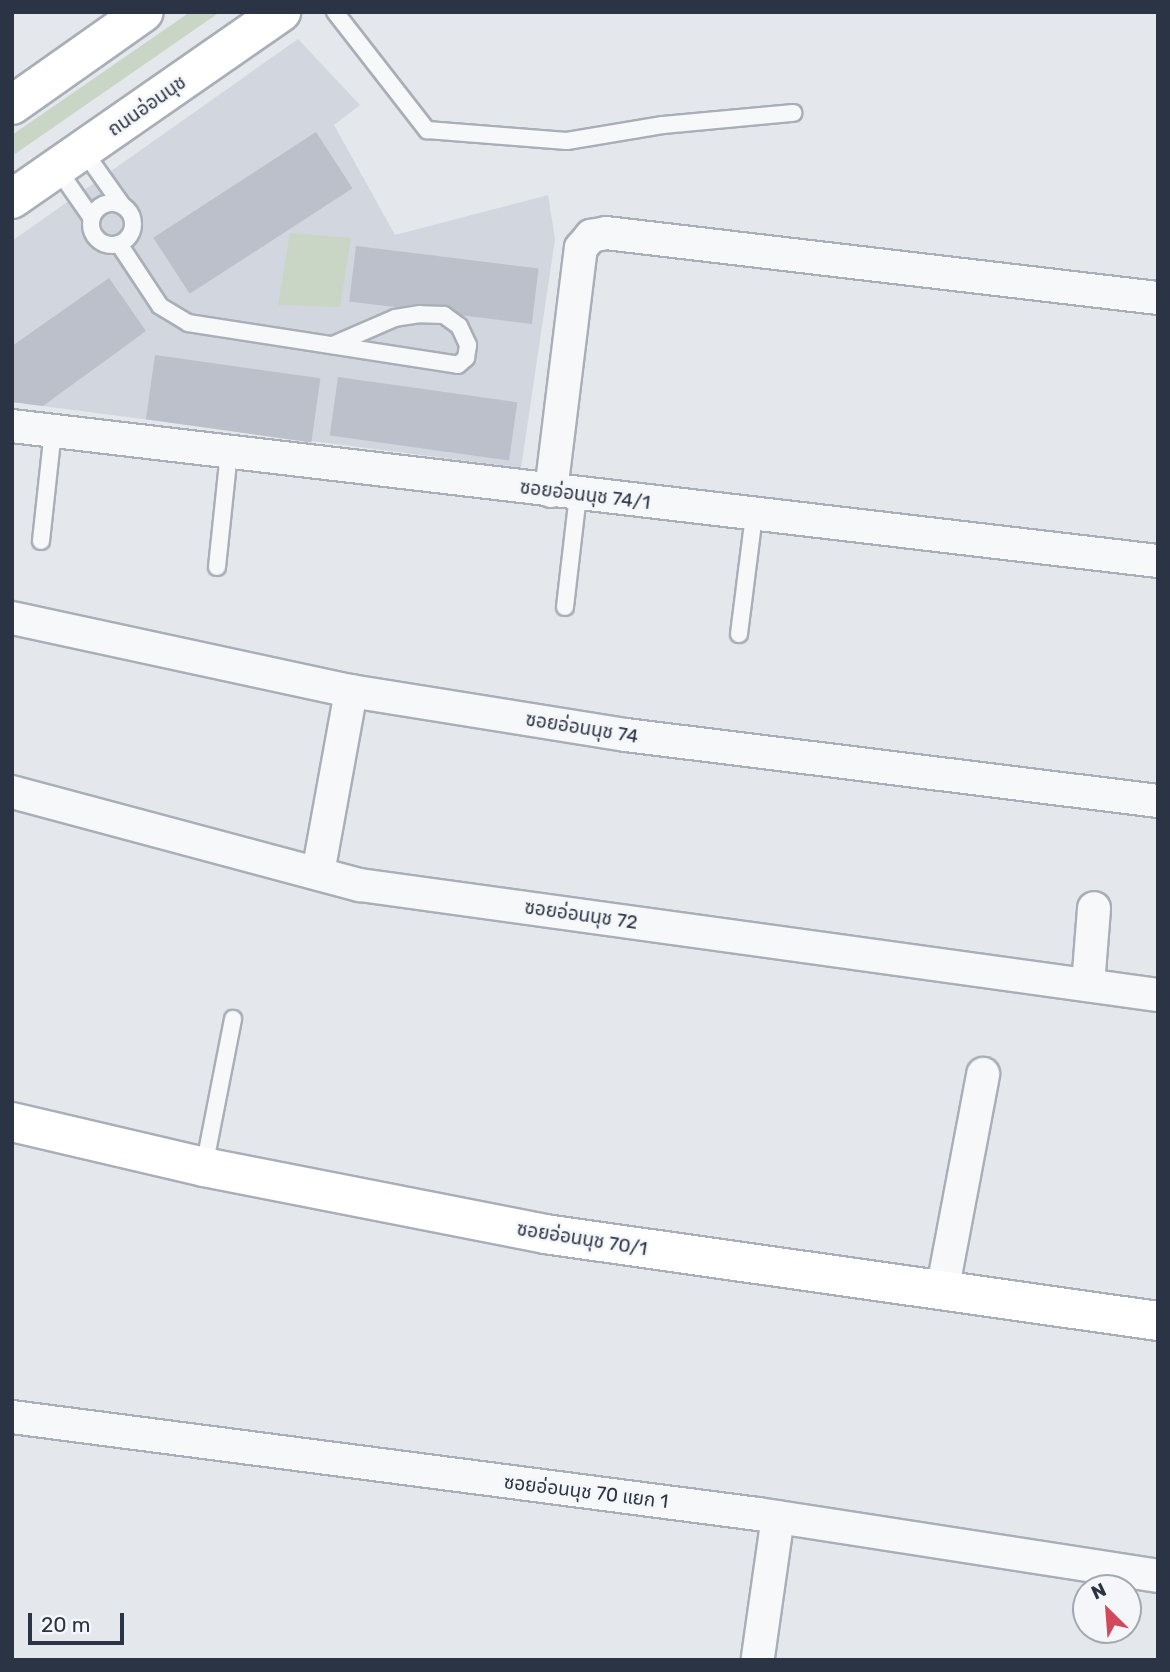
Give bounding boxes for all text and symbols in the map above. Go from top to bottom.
street label: ถนนอ่อนนุช [103,71,191,141]
street label: ซอยอ่อนนุช 74/1 [519,476,651,514]
street label: ซอยอ่อนนุช 74 [524,708,640,748]
street label: ซอยอ่อนนุช 72 [523,896,639,934]
street label: ซอยอ่อนนุช 70/1 [515,1217,649,1261]
street label: ซอยอ่อนนุช 70 แยก 1 [503,1471,669,1513]
north arrow [1072,1574,1142,1644]
text: N [1088,1578,1110,1605]
scale bar [32,1598,128,1642]
text: 20 m [41,1612,90,1637]

